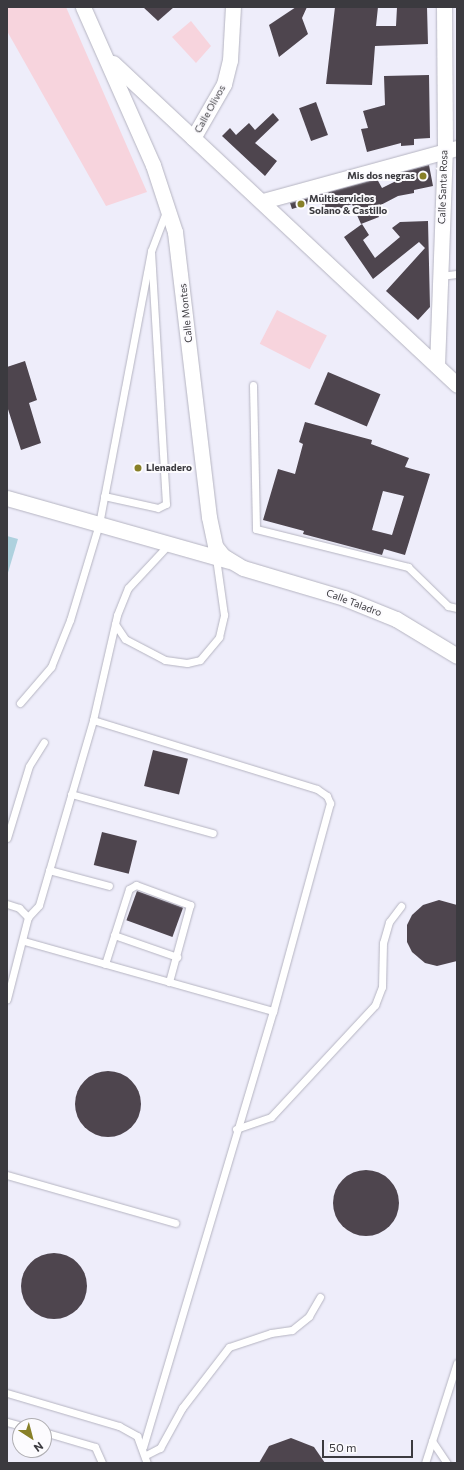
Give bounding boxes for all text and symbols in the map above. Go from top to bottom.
street label: Calle Olivos [192,83,228,135]
street label: Calle Santa Rosa [436,150,450,224]
place label: Mis dos negras [347,170,415,182]
marker: Mis dos negras [418,171,428,181]
place label: Multiservicios Solano & Castillo [309,192,387,216]
marker: Multiservicios Solano & Castillo [296,199,306,209]
street label: Calle Montes [177,283,195,343]
place label: Llenadero [146,462,192,474]
marker: Llenadero [133,463,143,473]
street label: Calle Taladro [325,587,383,619]
north arrow [12,1418,52,1458]
scale bar [324,1432,415,1458]
text: N [32,1440,46,1455]
text: 50 m [329,1440,357,1454]

